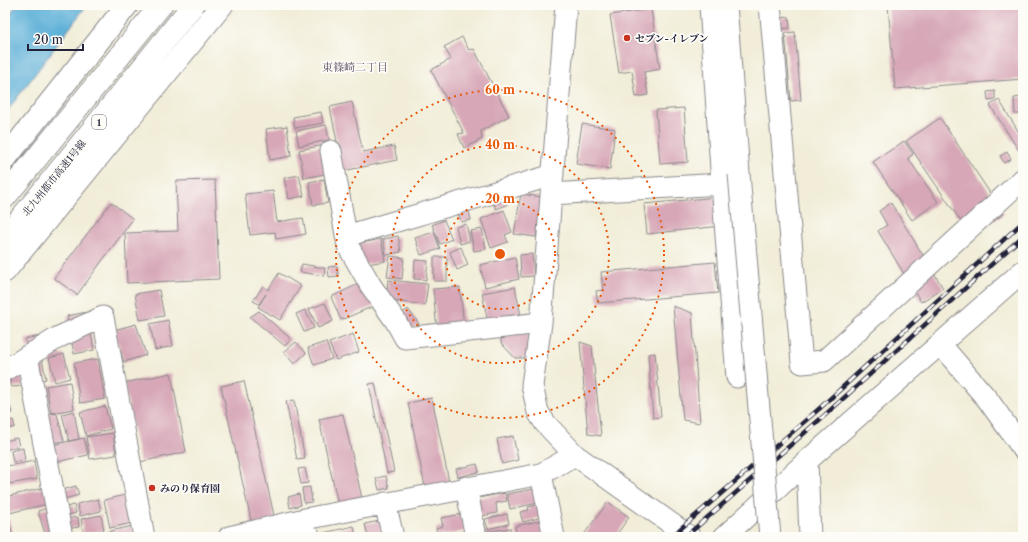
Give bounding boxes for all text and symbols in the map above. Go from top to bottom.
scale bar [28,26,83,52]
text: 20 m [34,32,63,47]
place label: セブン-イレブン [635,32,709,45]
marker: セブン-イレブン [622,33,632,43]
district label: 東篠崎二丁目 [322,60,388,74]
text: 60 m [485,82,515,97]
road number: 1 [92,115,106,129]
street label: 北九州都市高速1号線 [19,137,89,219]
text: 40 m [485,137,515,152]
text: 20 m [485,191,515,206]
centre of rings [493,247,507,261]
place label: みのり保育園 [160,482,220,495]
marker: みのり保育園 [147,483,157,493]

